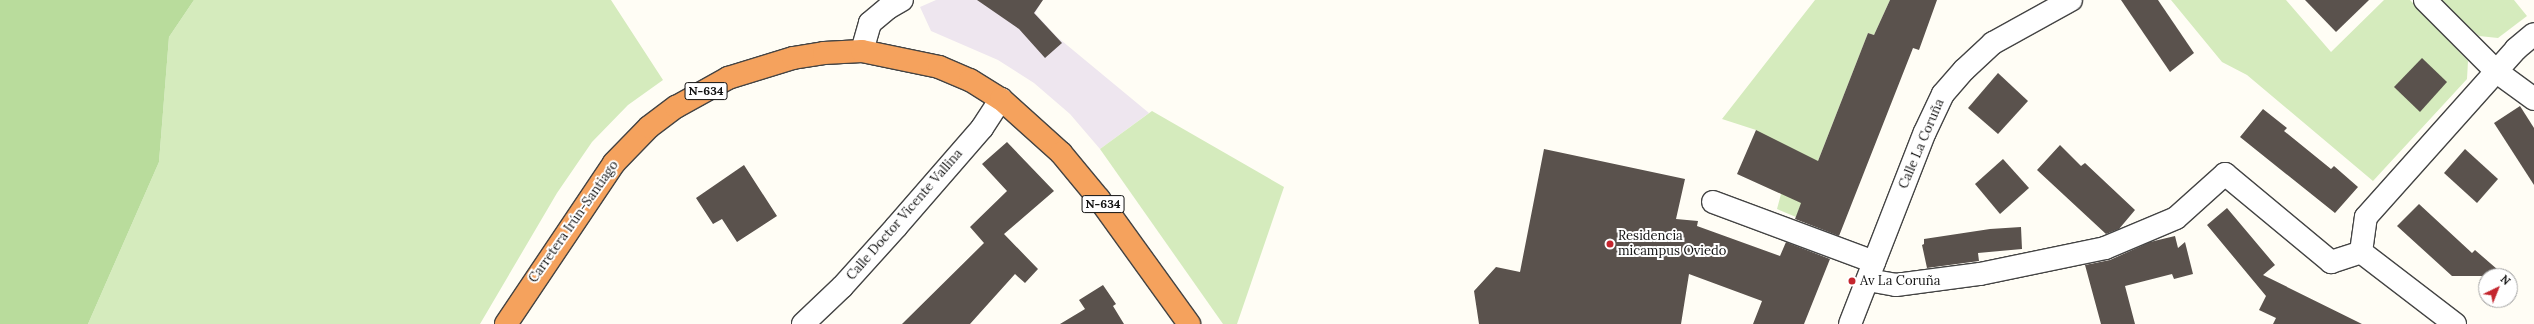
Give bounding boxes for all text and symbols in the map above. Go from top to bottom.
road number: N-634 [684,81,728,101]
street label: Calle La Coruña [1896,97,1948,191]
street label: Calle Doctor Vicente Vallina [844,146,966,284]
street label: Carretera Irún-Santiago [526,158,622,286]
road number: N-634 [1081,194,1125,214]
place label: Residencia micampus Oviedo [1618,229,1726,260]
marker: Residencia micampus Oviedo [1605,239,1615,249]
north arrow [2478,268,2518,308]
text: N [2498,272,2513,288]
place label: Av La Coruña [1860,273,1940,289]
marker: Av La Coruña [1847,276,1857,286]

